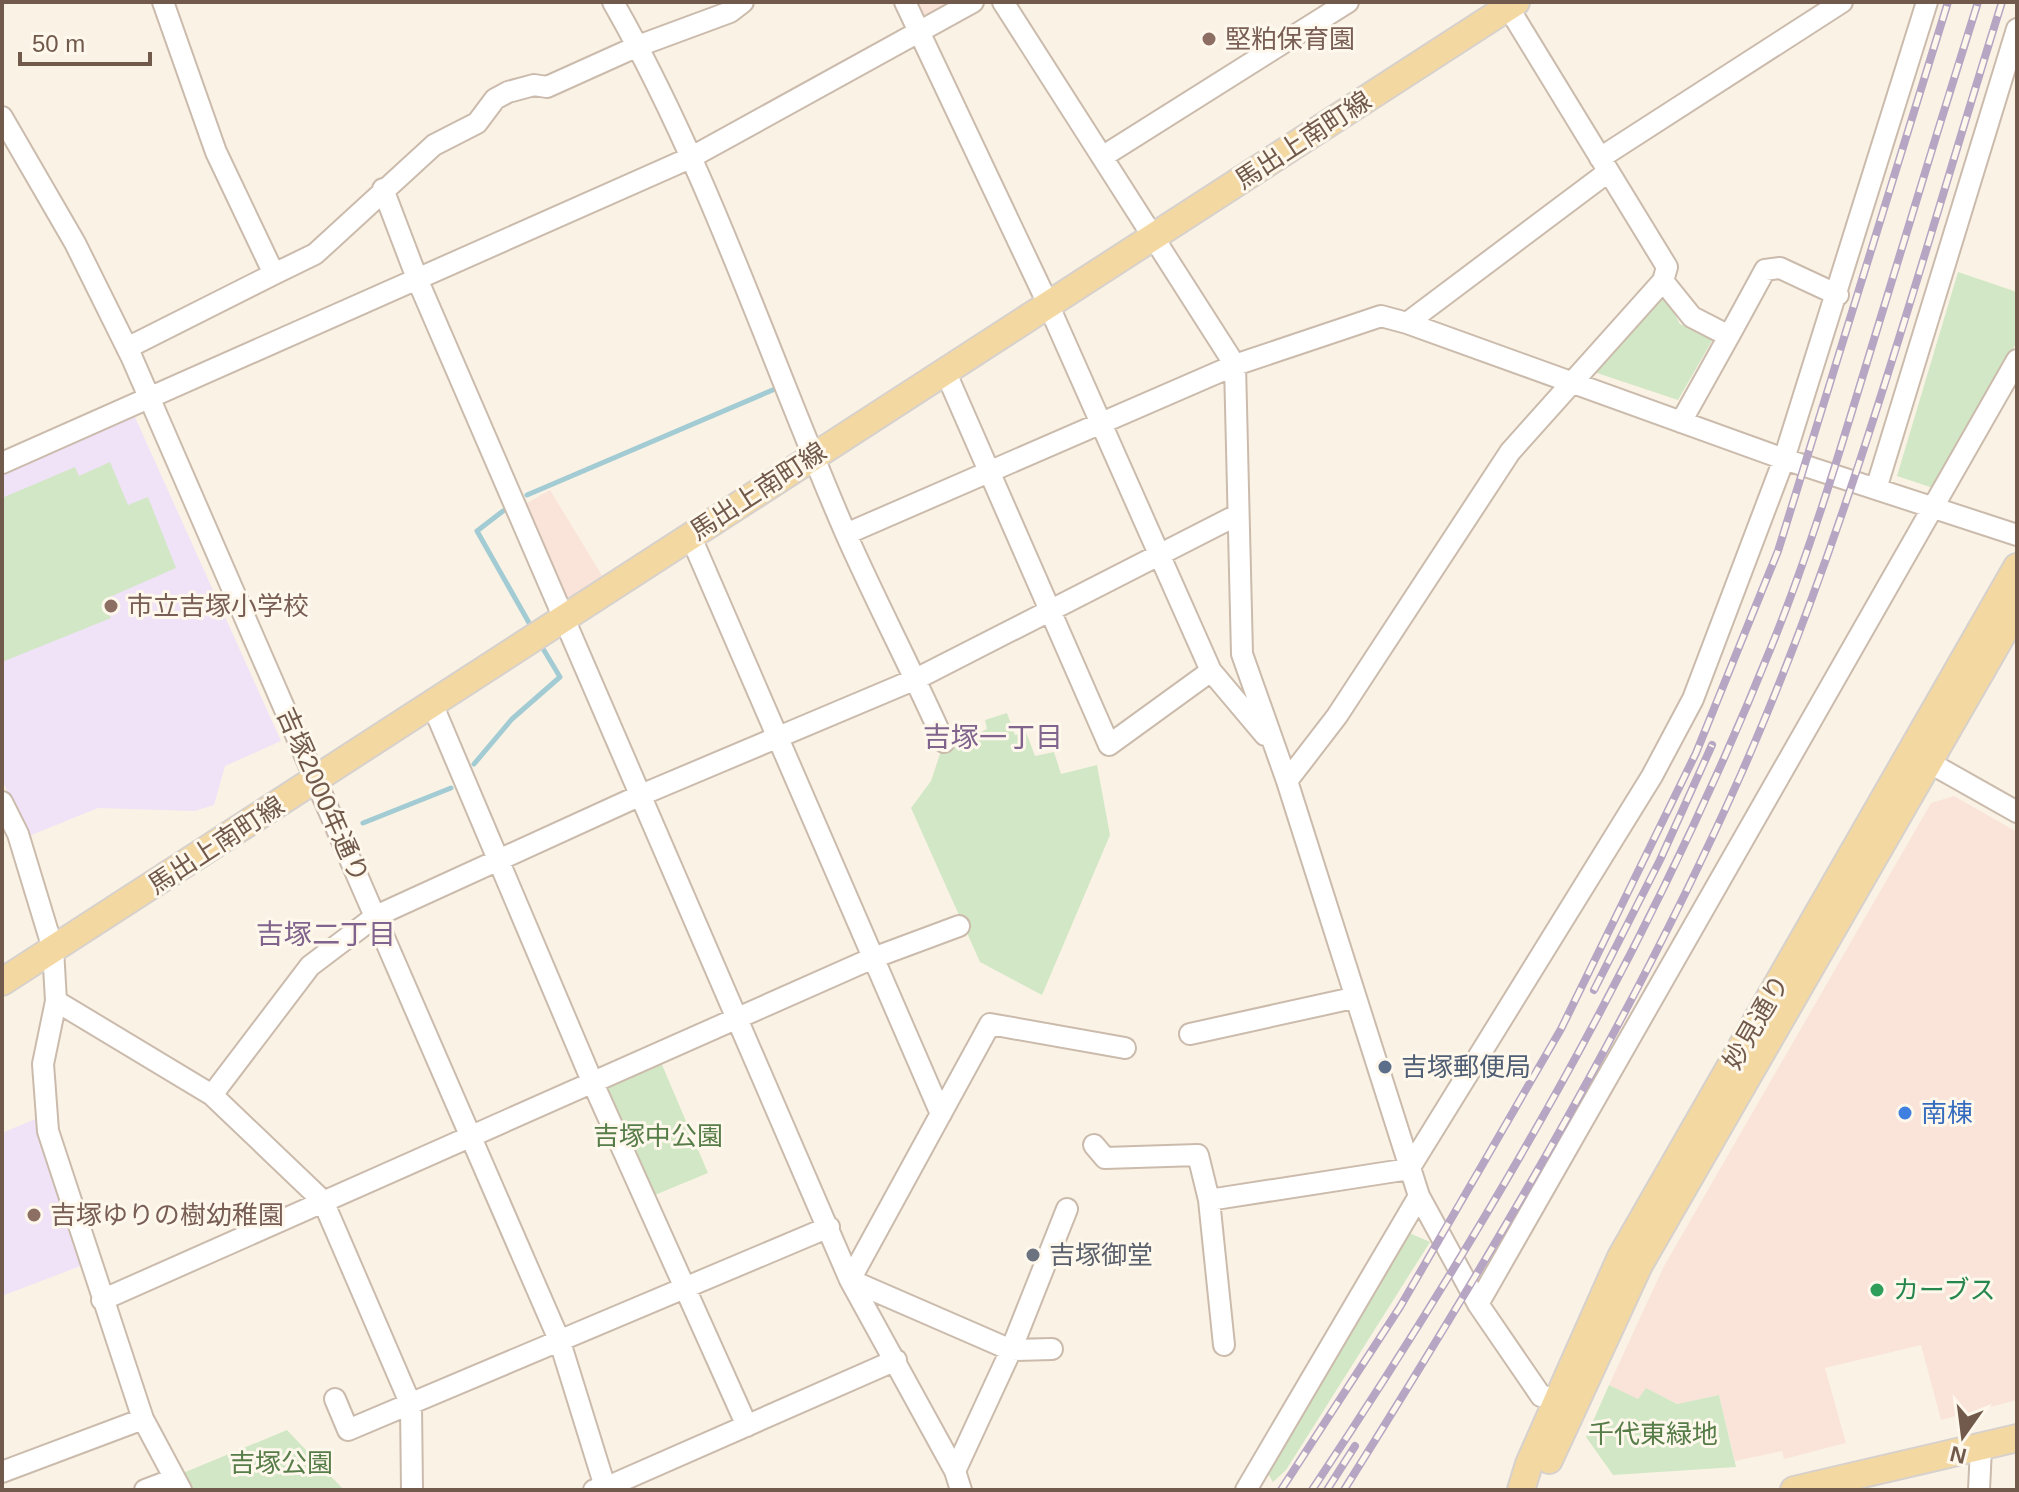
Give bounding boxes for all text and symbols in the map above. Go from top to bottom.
scale bar [20,16,150,66]
place label: 堅粕保育園 [1225,24,1355,54]
text: 50 m [32,30,85,57]
marker: 堅粕保育園 [1200,30,1218,48]
street label: 馬出上南町線 [1229,85,1377,195]
street label: 馬出上南町線 [684,436,832,546]
place label: 市立吉塚小学校 [127,591,309,621]
marker: 市立吉塚小学校 [102,597,120,615]
street label: 吉塚2000年通り [271,703,375,887]
district label: 吉塚一丁目 [923,722,1063,753]
street label: 馬出上南町線 [142,790,290,900]
district label: 吉塚二丁目 [256,919,396,950]
street label: 妙見通り [1717,969,1795,1075]
place label: 吉塚郵便局 [1401,1052,1531,1082]
marker: 吉塚郵便局 [1376,1058,1394,1076]
place label: 南棟 [1921,1098,1973,1128]
marker: 南棟 [1896,1104,1914,1122]
park label: 吉塚中公園 [593,1121,723,1151]
place label: 吉塚ゆりの樹幼稚園 [50,1200,284,1230]
marker: 吉塚ゆりの樹幼稚園 [25,1206,43,1224]
place label: 吉塚御堂 [1049,1240,1153,1270]
marker: 吉塚御堂 [1024,1246,1042,1264]
place label: カーブス [1893,1275,1995,1305]
marker: カーブス [1868,1281,1886,1299]
north arrow [1923,1396,2003,1476]
park label: 千代東緑地 [1588,1419,1718,1449]
text: N [1948,1441,1969,1469]
park label: 吉塚公園 [229,1448,333,1478]

